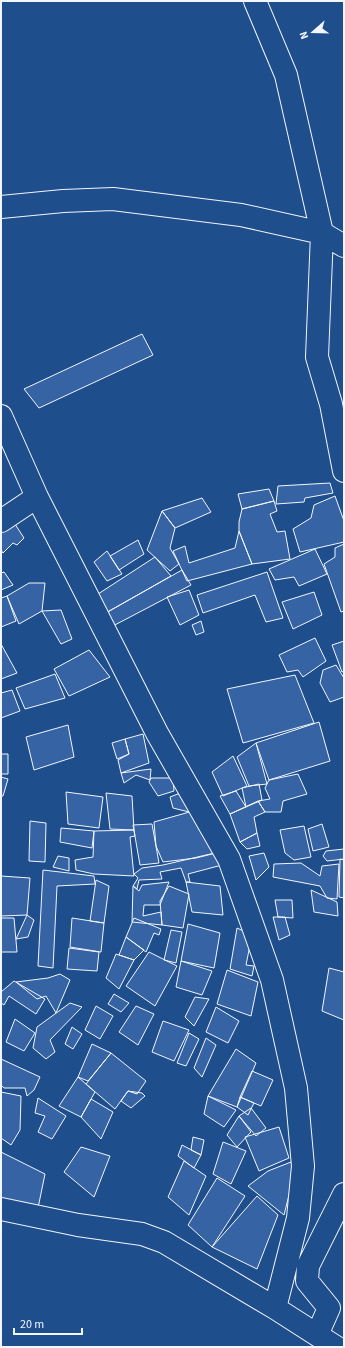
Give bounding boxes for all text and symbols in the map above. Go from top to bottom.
north arrow [293,12,333,52]
text: N [296,29,312,41]
scale bar [14,1310,82,1336]
text: 20 m [20,1316,44,1333]

